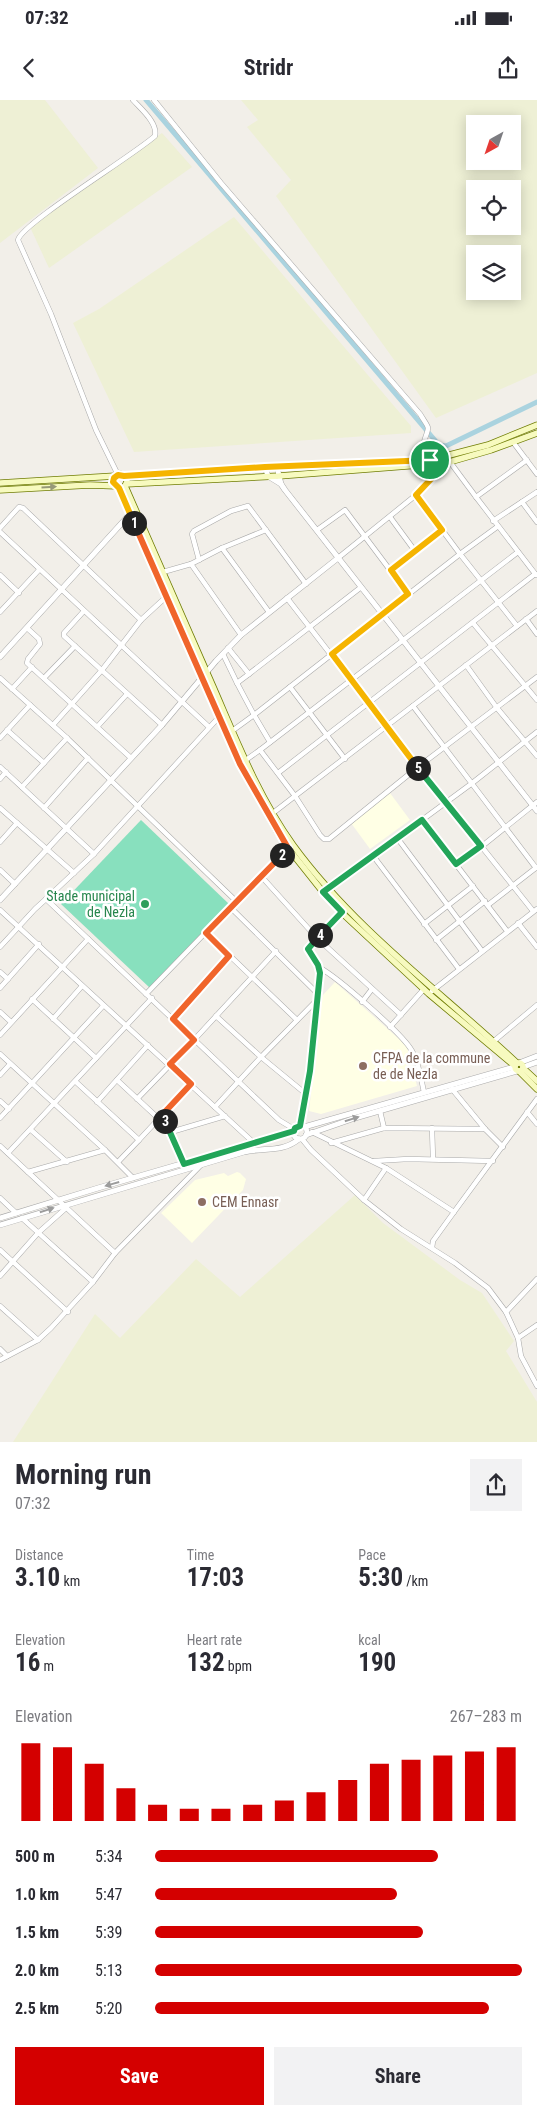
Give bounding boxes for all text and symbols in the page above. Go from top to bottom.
text: 07:32 [25,6,69,29]
icon: back [15,54,43,82]
icon: share [494,54,522,82]
text: Stridr [244,55,293,80]
north arrow [466,115,521,170]
map controls [466,115,521,300]
button: locate [466,180,521,235]
button: layers [466,245,521,300]
pin [409,439,451,481]
icon: arrive [416,446,444,474]
one-way arrow [41,483,57,491]
pin: 1 [122,510,146,536]
text: 1 [131,515,138,531]
pin: 5 [406,756,430,780]
text: 5 [415,760,422,776]
pin: 2 [270,842,294,868]
text: 2 [279,847,286,863]
place label: Stade municipal de Nezla [46,888,135,920]
marker: Stade municipal de Nezla [139,898,151,910]
pin: 4 [308,922,332,948]
text: 4 [317,927,324,943]
place label: CFPA de la commune de de Nezla [373,1050,491,1082]
marker: CFPA de la commune de de Nezla [357,1060,369,1072]
pin: 3 [152,1108,178,1134]
text: 3 [162,1113,169,1129]
one-way arrow [345,1115,360,1123]
one-way arrow [105,1180,120,1188]
place label: CEM Ennasr [212,1194,279,1210]
marker: CEM Ennasr [196,1196,208,1208]
one-way arrow [39,1206,54,1214]
text: Morning run [15,1458,151,1491]
button: share [470,1459,522,1511]
text: 07:32 [15,1494,50,1513]
text: Distance [15,1547,63,1563]
text: Time [187,1547,214,1563]
text: Pace [358,1547,386,1563]
text: 3.10 [15,1563,60,1592]
text: 17:03 [187,1563,244,1592]
text: 5:30 [358,1563,403,1592]
text: km [60,1573,80,1589]
text: /km [403,1573,428,1589]
text: Elevation [15,1632,65,1648]
text: Heart rate [187,1632,242,1648]
text: kcal [358,1632,381,1648]
text: 16 [15,1648,40,1677]
text: 132 [187,1648,225,1677]
text: 190 [358,1648,396,1677]
text: m [40,1658,54,1674]
text: bpm [225,1658,252,1674]
text: Elevation [15,1707,73,1726]
text: 267–283 m [450,1707,522,1726]
text: 500 m [15,1847,55,1866]
text: 5:34 [95,1847,122,1866]
text: 1.0 km [15,1885,59,1904]
text: 5:47 [95,1885,122,1904]
text: 1.5 km [15,1923,59,1942]
text: 5:39 [95,1923,122,1942]
text: 2.0 km [15,1961,59,1980]
text: 5:13 [95,1961,122,1980]
text: 2.5 km [15,1999,59,2018]
text: 5:20 [95,1999,122,2018]
button: Save [15,2047,264,2105]
button: Share [274,2047,522,2105]

